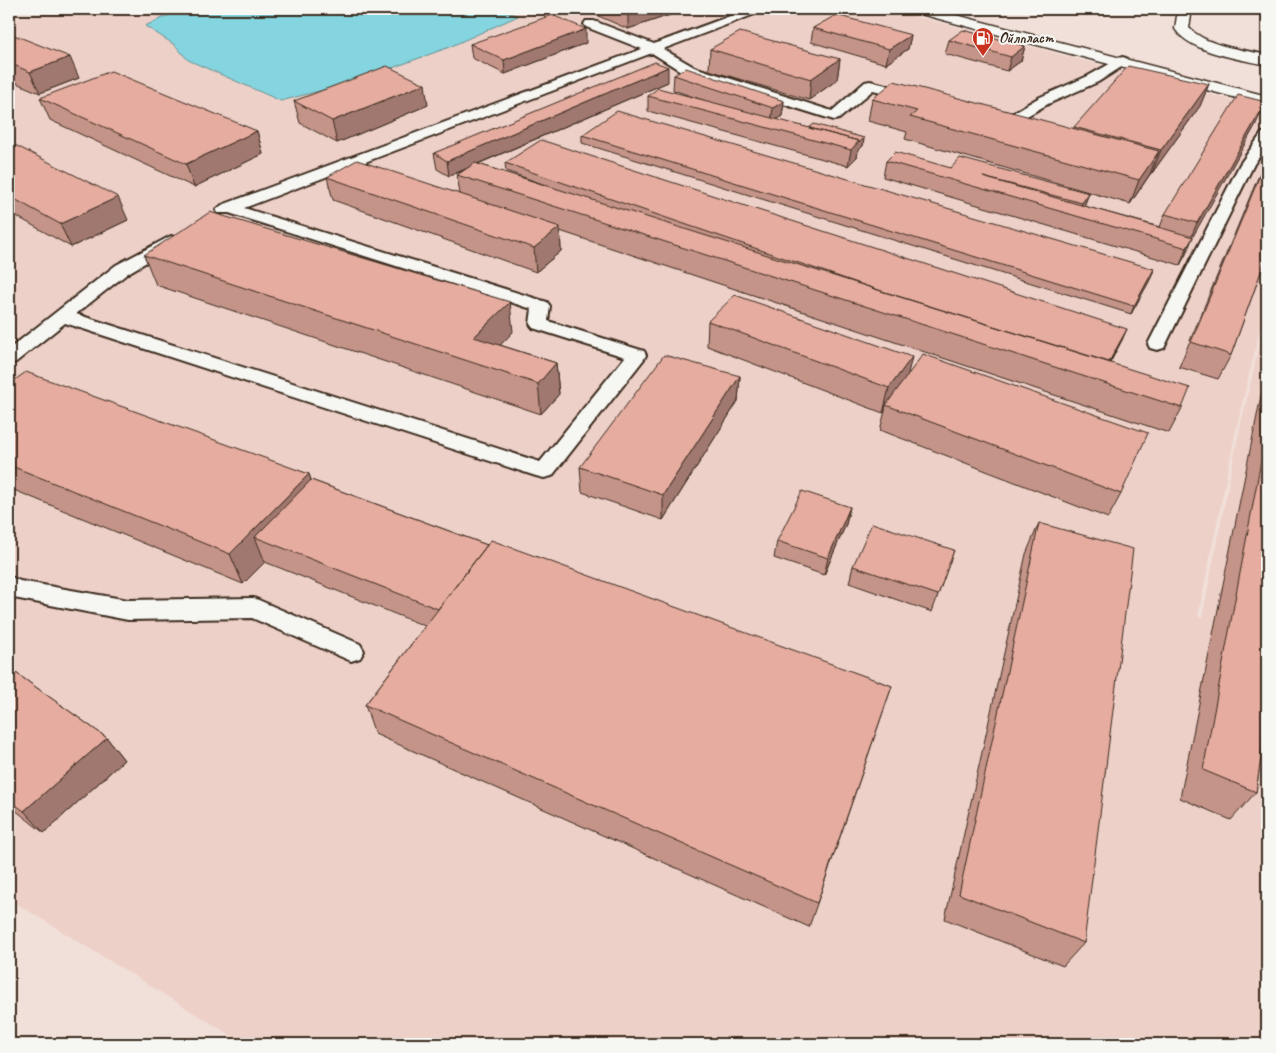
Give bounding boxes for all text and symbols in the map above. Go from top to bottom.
fuel station icon: Ойлпласт [971,26,995,57]
place label: Ойлпласт [999,29,1055,48]

